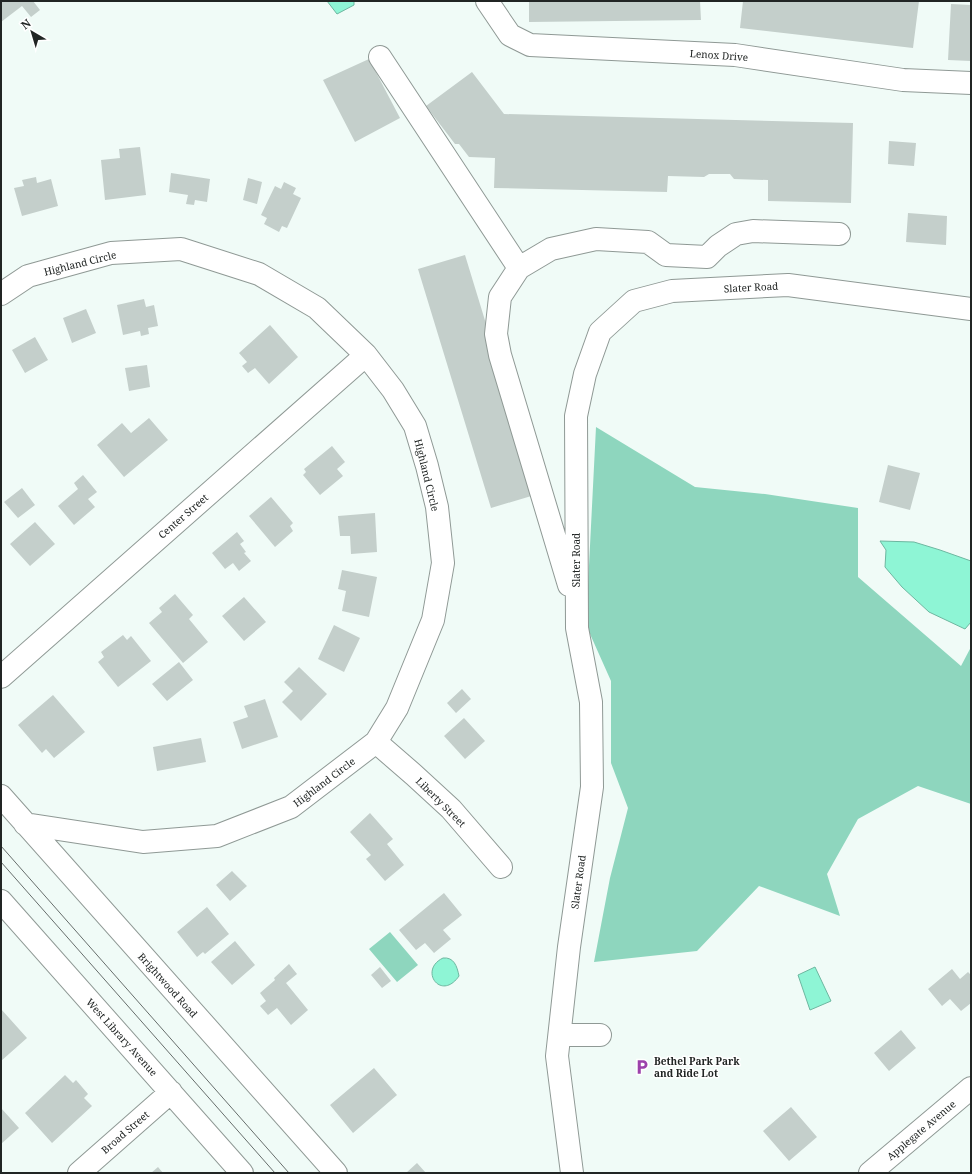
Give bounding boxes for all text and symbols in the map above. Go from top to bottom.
north arrow [12,12,52,52]
text: N [18,15,34,32]
street label: Lenox Drive [689,46,749,64]
street label: Highland Circle [42,247,118,279]
street label: Slater Road [723,279,779,295]
street label: Highland Circle [411,437,443,513]
street label: Center Street [155,490,211,542]
street label: Slater Road [569,533,583,587]
street label: Highland Circle [290,754,358,810]
street label: Liberty Street [413,774,469,830]
street label: Slater Road [567,854,589,910]
street label: Brightwood Road [135,950,201,1020]
street label: West Library Avenue [83,995,161,1079]
place label: Bethel Park Park and Ride Lot [654,1054,740,1080]
parking icon: Bethel Park Park and Ride Lot [633,1058,651,1076]
street label: Applegate Avenue [884,1097,958,1163]
street label: Broad Street [98,1107,152,1157]

